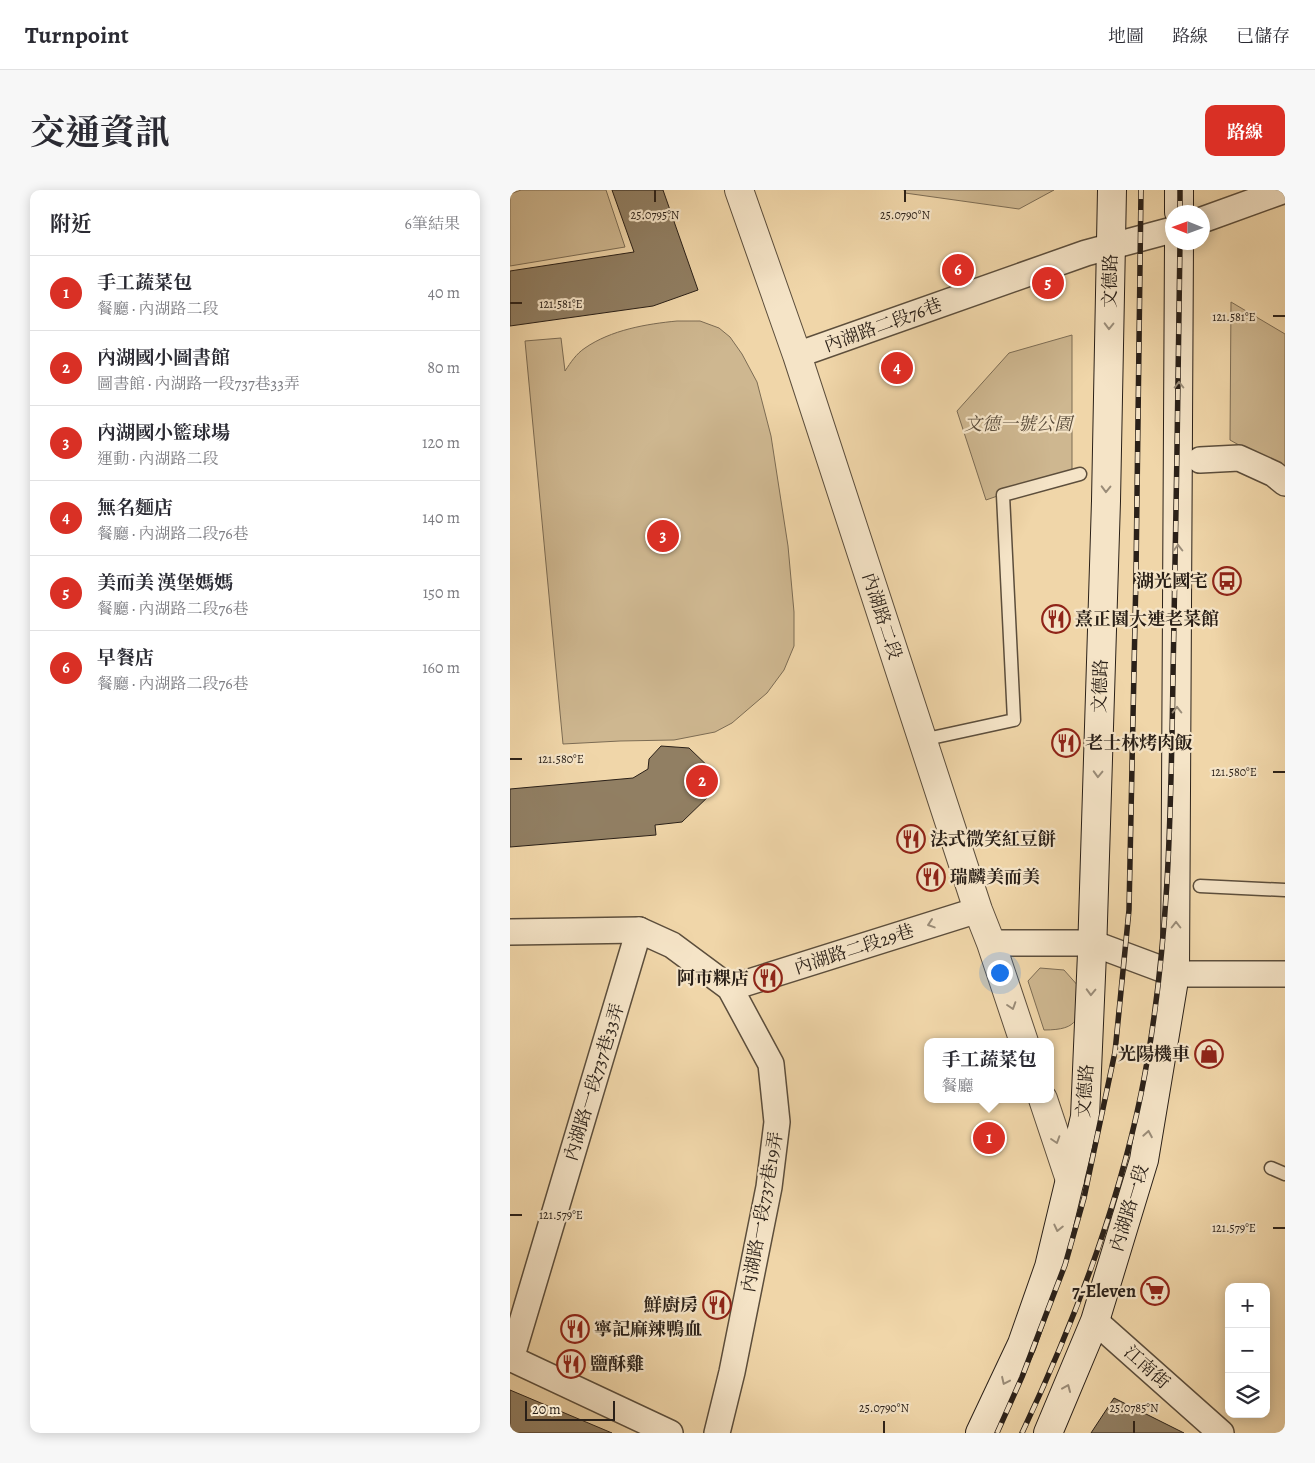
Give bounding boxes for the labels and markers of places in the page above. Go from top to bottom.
pin: 6 [942,251,974,289]
pin: 5 [1032,264,1064,302]
pin: 4 [881,349,913,387]
pin: 3 [647,517,679,555]
bus stop icon: 湖光國宅 [1212,566,1242,596]
place label: 湖光國宅 [1136,569,1208,593]
restaurant icon: 熹正園大連老菜館 [1041,604,1071,634]
place label: 熹正園大連老菜館 [1075,607,1219,631]
restaurant icon: 老士林烤肉飯 [1051,728,1081,758]
place label: 老士林烤肉飯 [1085,731,1193,755]
pin: 2 [686,762,718,800]
restaurant icon: 法式微笑紅豆餅 [896,824,926,854]
place label: 法式微笑紅豆餅 [930,827,1056,851]
restaurant icon: 瑞麟美而美 [916,862,946,892]
place label: 瑞麟美而美 [950,865,1040,889]
restaurant icon: 阿市粿店 [753,963,783,993]
place label: 阿市粿店 [677,966,749,990]
shop icon: 光陽機車 [1194,1039,1224,1069]
place label: 光陽機車 [1118,1042,1190,1066]
pin: 1 [973,1119,1005,1157]
supermarket icon: 7-Eleven [1140,1276,1170,1306]
place label: 7-Eleven [1072,1279,1136,1303]
restaurant icon: 鮮廚房 [702,1290,732,1320]
place label: 鮮廚房 [644,1293,698,1317]
restaurant icon: 寧記麻辣鴨血 [560,1314,590,1344]
place label: 寧記麻辣鴨血 [594,1317,702,1341]
restaurant icon: 鹽酥雞 [556,1349,586,1379]
place label: 鹽酥雞 [590,1352,644,1376]

